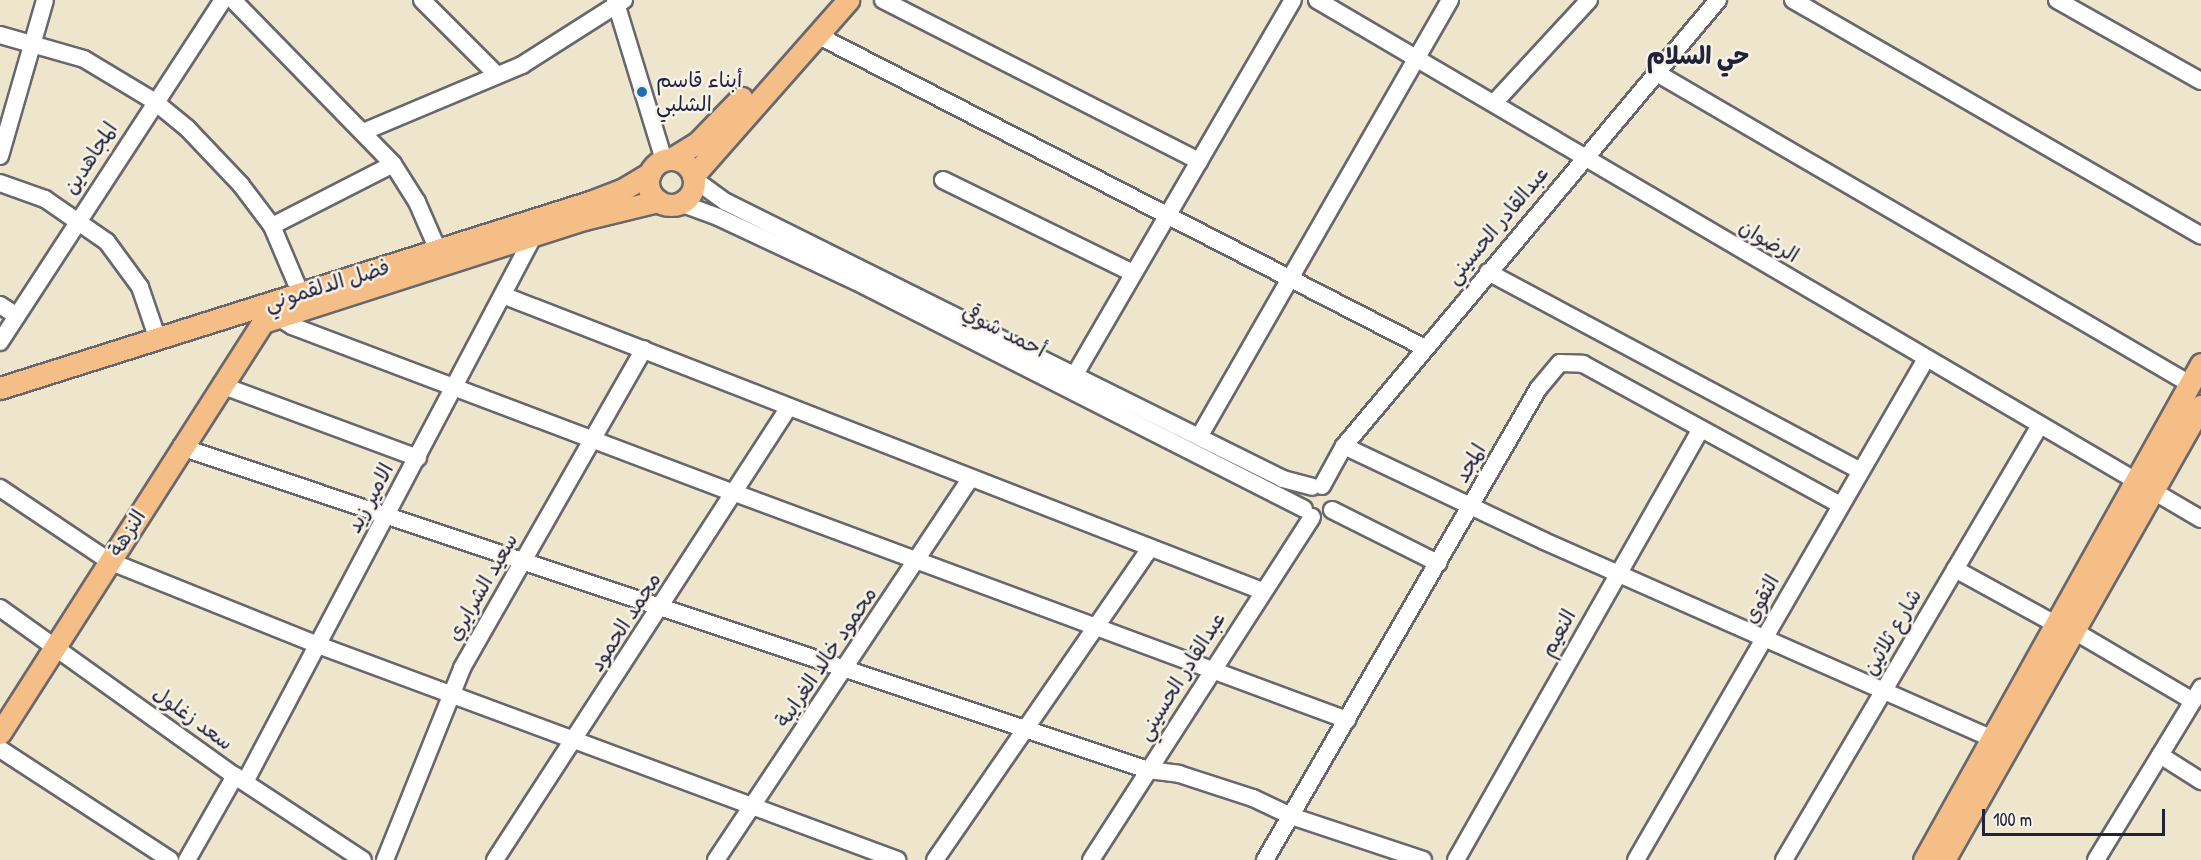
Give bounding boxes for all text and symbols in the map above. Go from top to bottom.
district label: حي السلام [1647,42,1749,70]
place label: أبناء قاسم الشلبي [656,67,742,117]
marker: أبناء قاسم الشلبي [633,83,651,101]
street label: المجاهدين [57,117,123,199]
street label: عبدالقادر الحسيني [1440,161,1554,289]
street label: الرضوان [1735,214,1803,268]
street label: فضل الدلقموني [261,254,393,316]
street label: أحمد شوقي [958,299,1050,363]
street label: المجد [1449,439,1491,487]
street label: الامير زيد [341,459,399,537]
street label: النزهة [103,505,151,561]
street label: سعيد الشرايري [441,529,523,645]
street label: محمد الحمود [584,568,666,676]
street label: التقوى [1737,570,1785,628]
street label: محمود خالد الغرايبة [770,582,882,732]
street label: شارع ثلاثين [1857,584,1927,680]
street label: النعيم [1535,605,1581,661]
street label: عبدالقادر الحسيني [1131,607,1231,745]
street label: سعد زغلول [148,680,238,756]
scale bar [1985,797,2168,835]
text: 100 m [1993,807,2032,832]

